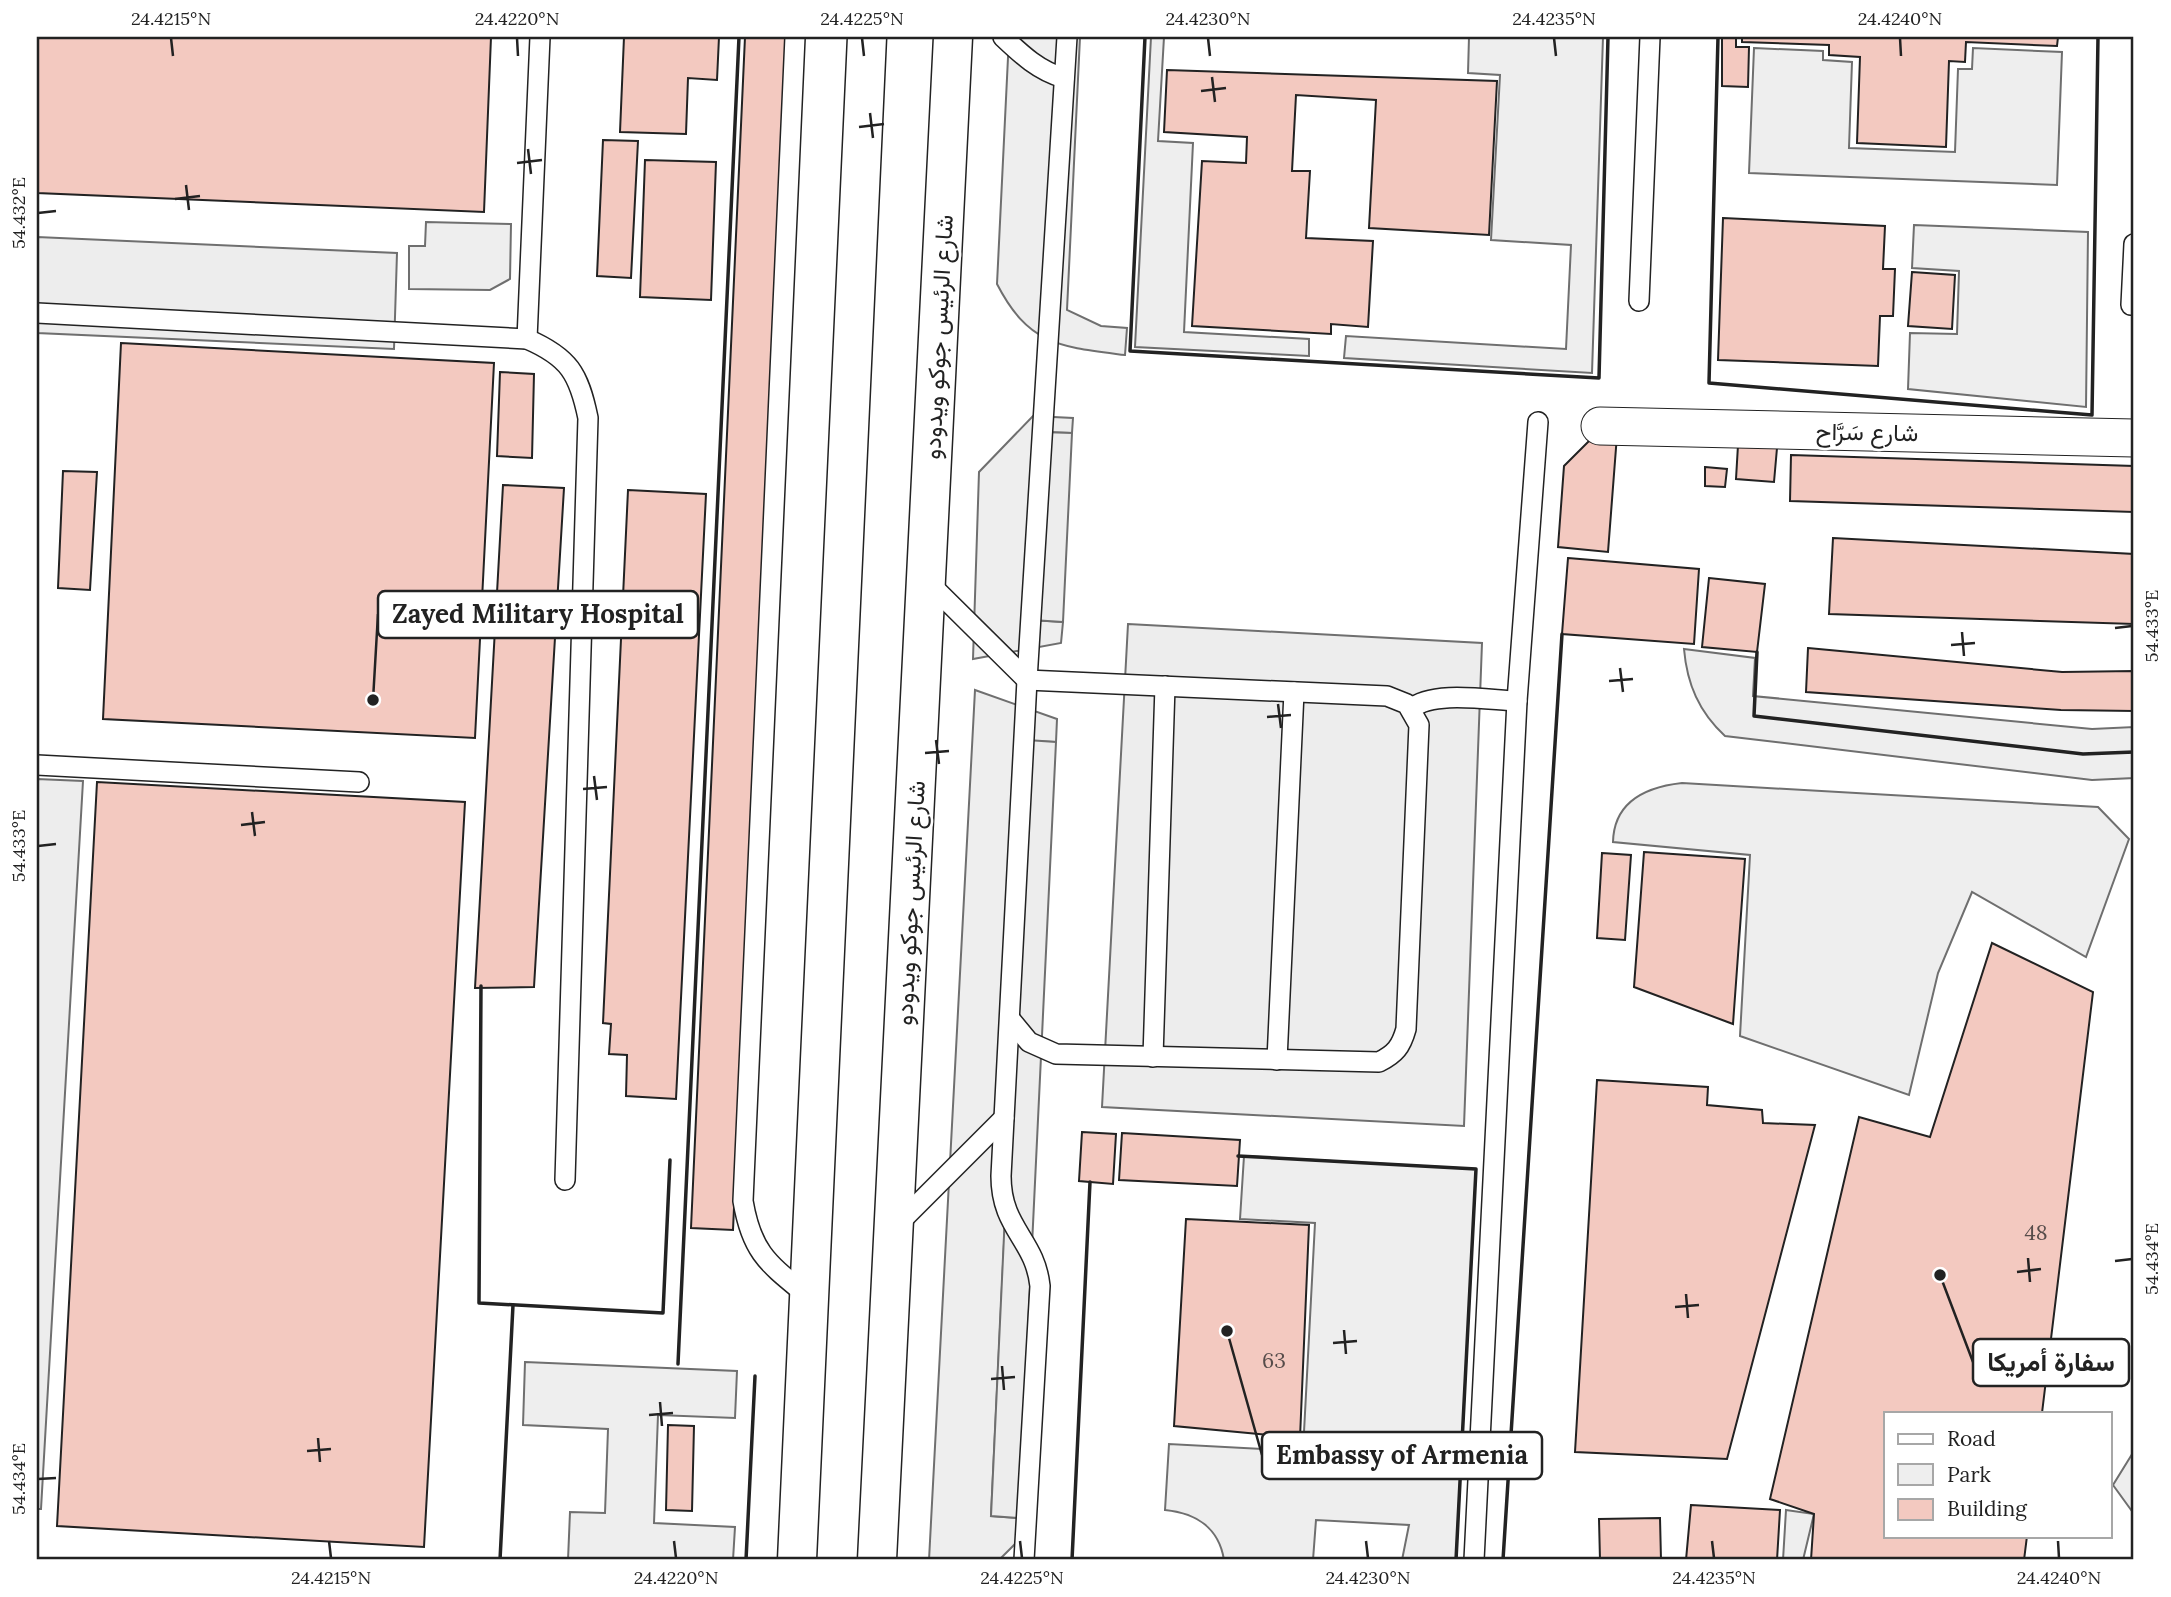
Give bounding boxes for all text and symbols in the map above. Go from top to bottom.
text: 24.4215°N [131,7,211,30]
text: 24.4220°N [475,7,559,30]
text: 24.4225°N [820,7,904,30]
text: 24.4230°N [1166,7,1250,30]
text: 24.4235°N [1512,7,1596,30]
text: 24.4240°N [1858,7,1942,30]
text: 54.432°E [7,177,30,249]
street label: شارع الرئيس جوكو ويدودو [916,214,961,460]
street label: شارع سَرَّاح [1815,416,1919,449]
text: 54.433°E [2140,590,2163,662]
callout: Zayed Military Hospital [378,591,698,638]
text: Zayed Military Hospital [392,597,684,630]
street label: شارع الرئيس جوكو ويدودو [888,780,933,1026]
text: 54.433°E [7,810,30,882]
house number: 48 [2024,1219,2048,1246]
text: 54.434°E [2140,1223,2163,1295]
callout: سفارة أمريكا [1973,1339,2129,1386]
text: سفارة أمريكا [1987,1345,2115,1378]
house number: 63 [1262,1347,1286,1374]
legend [1884,1412,2112,1538]
text: Road [1947,1425,1996,1452]
callout: Embassy of Armenia [1262,1432,1542,1479]
text: Embassy of Armenia [1276,1438,1529,1471]
text: 54.434°E [7,1443,30,1515]
text: Park [1947,1461,1991,1488]
text: Building [1947,1495,2027,1522]
text: 24.4215°N [291,1566,371,1589]
text: 24.4220°N [634,1566,718,1589]
text: 24.4225°N [980,1566,1064,1589]
text: 24.4230°N [1326,1566,1410,1589]
text: 24.4235°N [1672,1566,1756,1589]
text: 24.4240°N [2017,1566,2101,1589]

